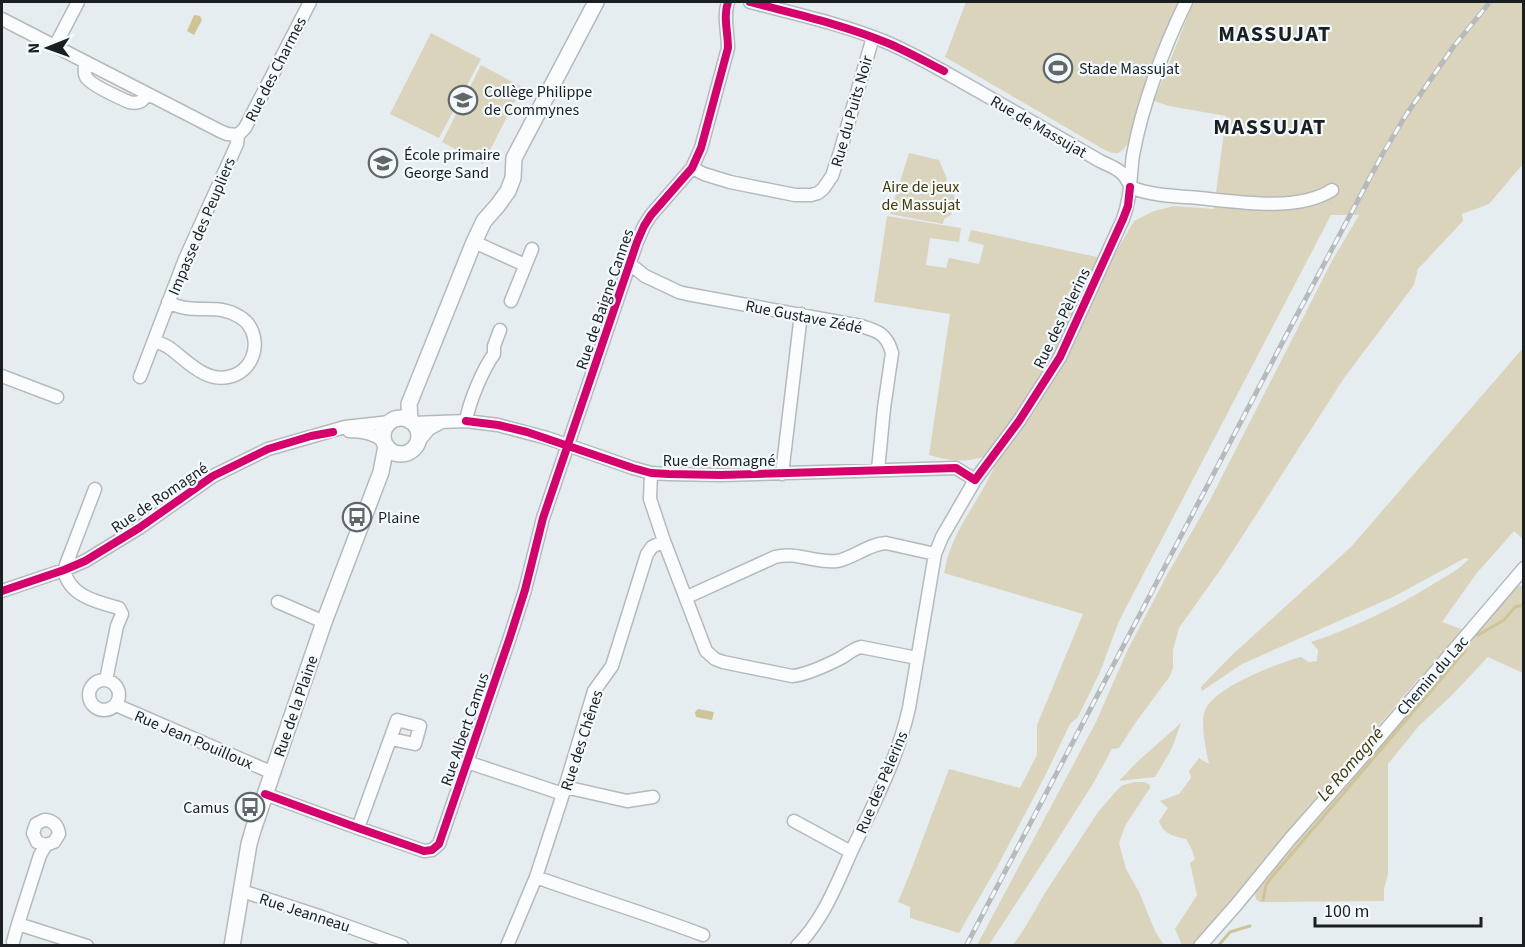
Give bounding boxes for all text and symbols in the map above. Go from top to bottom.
street label: Rue des Charmes [240,13,312,126]
north arrow [18,18,78,78]
district label: MASSUJAT [1218,18,1332,50]
text: N [23,43,45,54]
sports icon: Stade Massujat [1042,52,1074,84]
street label: Rue du Puits Noir [826,53,879,170]
place label: Stade Massujat [1079,58,1180,80]
place label: Collège Philippe de Commynes [484,81,592,121]
school or university icon: Collège Philippe de Commynes [447,84,479,116]
street label: Rue de Massujat [986,90,1091,164]
district label: MASSUJAT [1213,111,1327,143]
place label: École primaire George Sand [404,144,500,184]
school or university icon: École primaire George Sand [367,147,399,179]
street label: Impasse des Peupliers [163,154,241,299]
park label: Aire de jeux de Massujat [881,176,961,216]
street label: Rue de Baigne Cannes [571,226,639,373]
street label: Rue des Pèlerins [1028,264,1096,372]
street label: Rue Gustave Zédé [743,295,864,339]
street label: Rue de Romagné [663,450,775,472]
street label: Rue de Romagné [107,457,212,538]
bus stop icon: Plaine [341,501,373,533]
place label: Plaine [378,507,420,529]
street label: Chemin du Lac [1392,631,1473,720]
street label: Rue de la Plaine [268,653,324,760]
street label: Rue Albert Camus [435,669,495,789]
street label: Rue des Chênes [555,687,609,794]
street label: Rue Jean Pouilloux [131,705,256,775]
water label: Le Romagné [1311,722,1390,807]
street label: Rue des Pèlerins [850,728,913,837]
bus stop icon: Camus [234,791,266,823]
place label: Camus [183,797,229,819]
street label: Rue Jeanneau [256,888,353,938]
scale bar [1315,890,1482,928]
text: 100 m [1324,899,1369,924]

